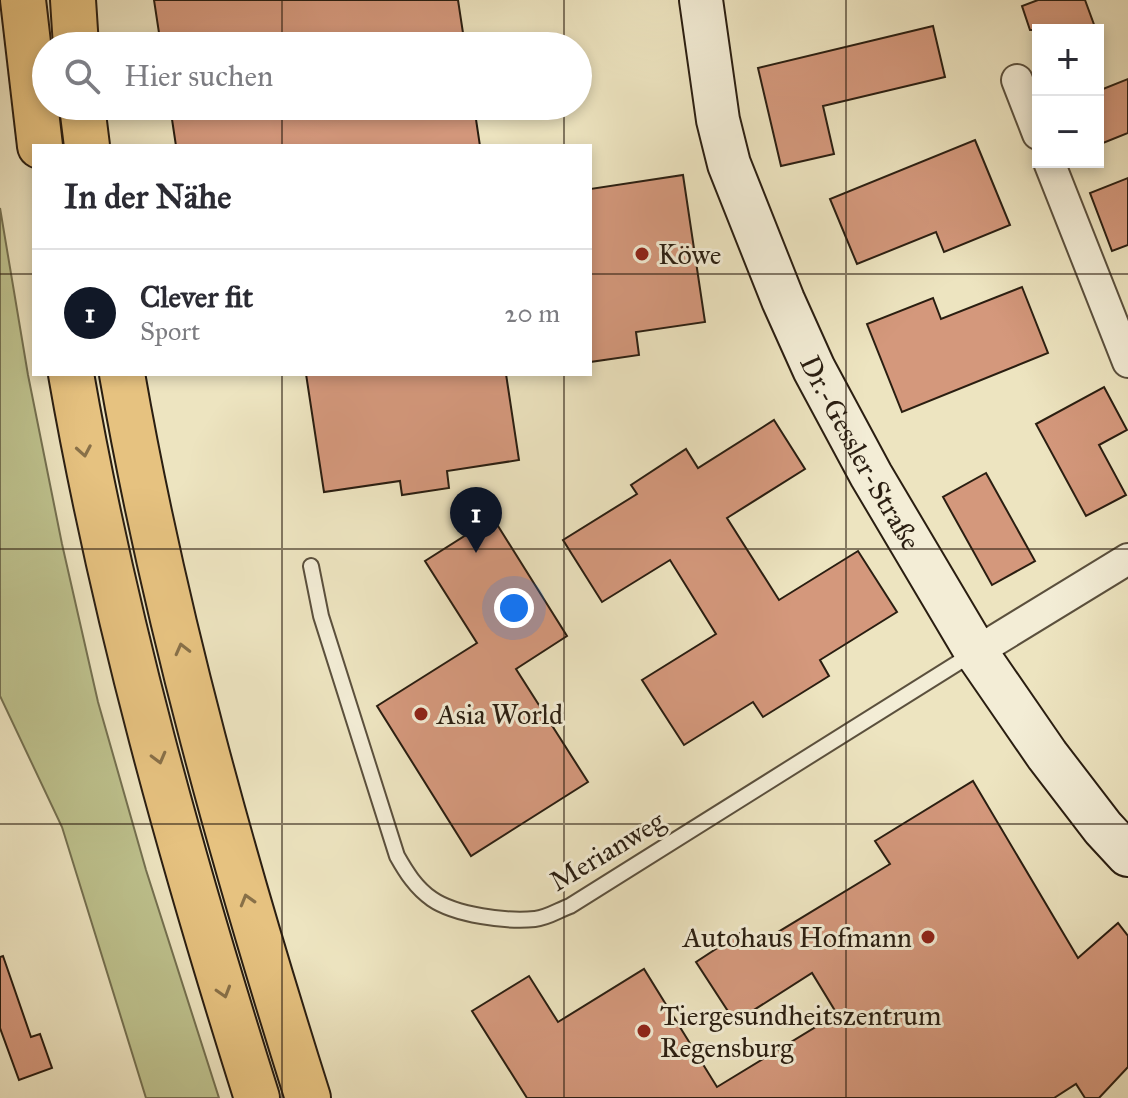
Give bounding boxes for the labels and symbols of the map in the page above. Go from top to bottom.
place label: Köwe [658,237,721,272]
marker: Köwe [633,245,651,263]
street label: Dr.-Gessler-Straße [793,350,929,556]
one-way arrow [75,444,92,458]
pin: 1 [450,487,502,553]
your location [494,588,534,628]
one-way arrow [174,642,191,656]
place label: Asia World [436,697,563,732]
marker: Asia World [412,705,430,723]
one-way arrow [149,750,166,764]
street label: Merianweg [543,803,672,899]
one-way arrow [240,894,256,908]
place label: Autohaus Hofmann [682,920,912,955]
marker: Autohaus Hofmann [919,928,937,946]
one-way arrow [215,985,231,999]
place label: Tiergesundheitszentrum Regensburg [660,998,941,1065]
marker: Tiergesundheitszentrum Regensburg [635,1022,653,1040]

